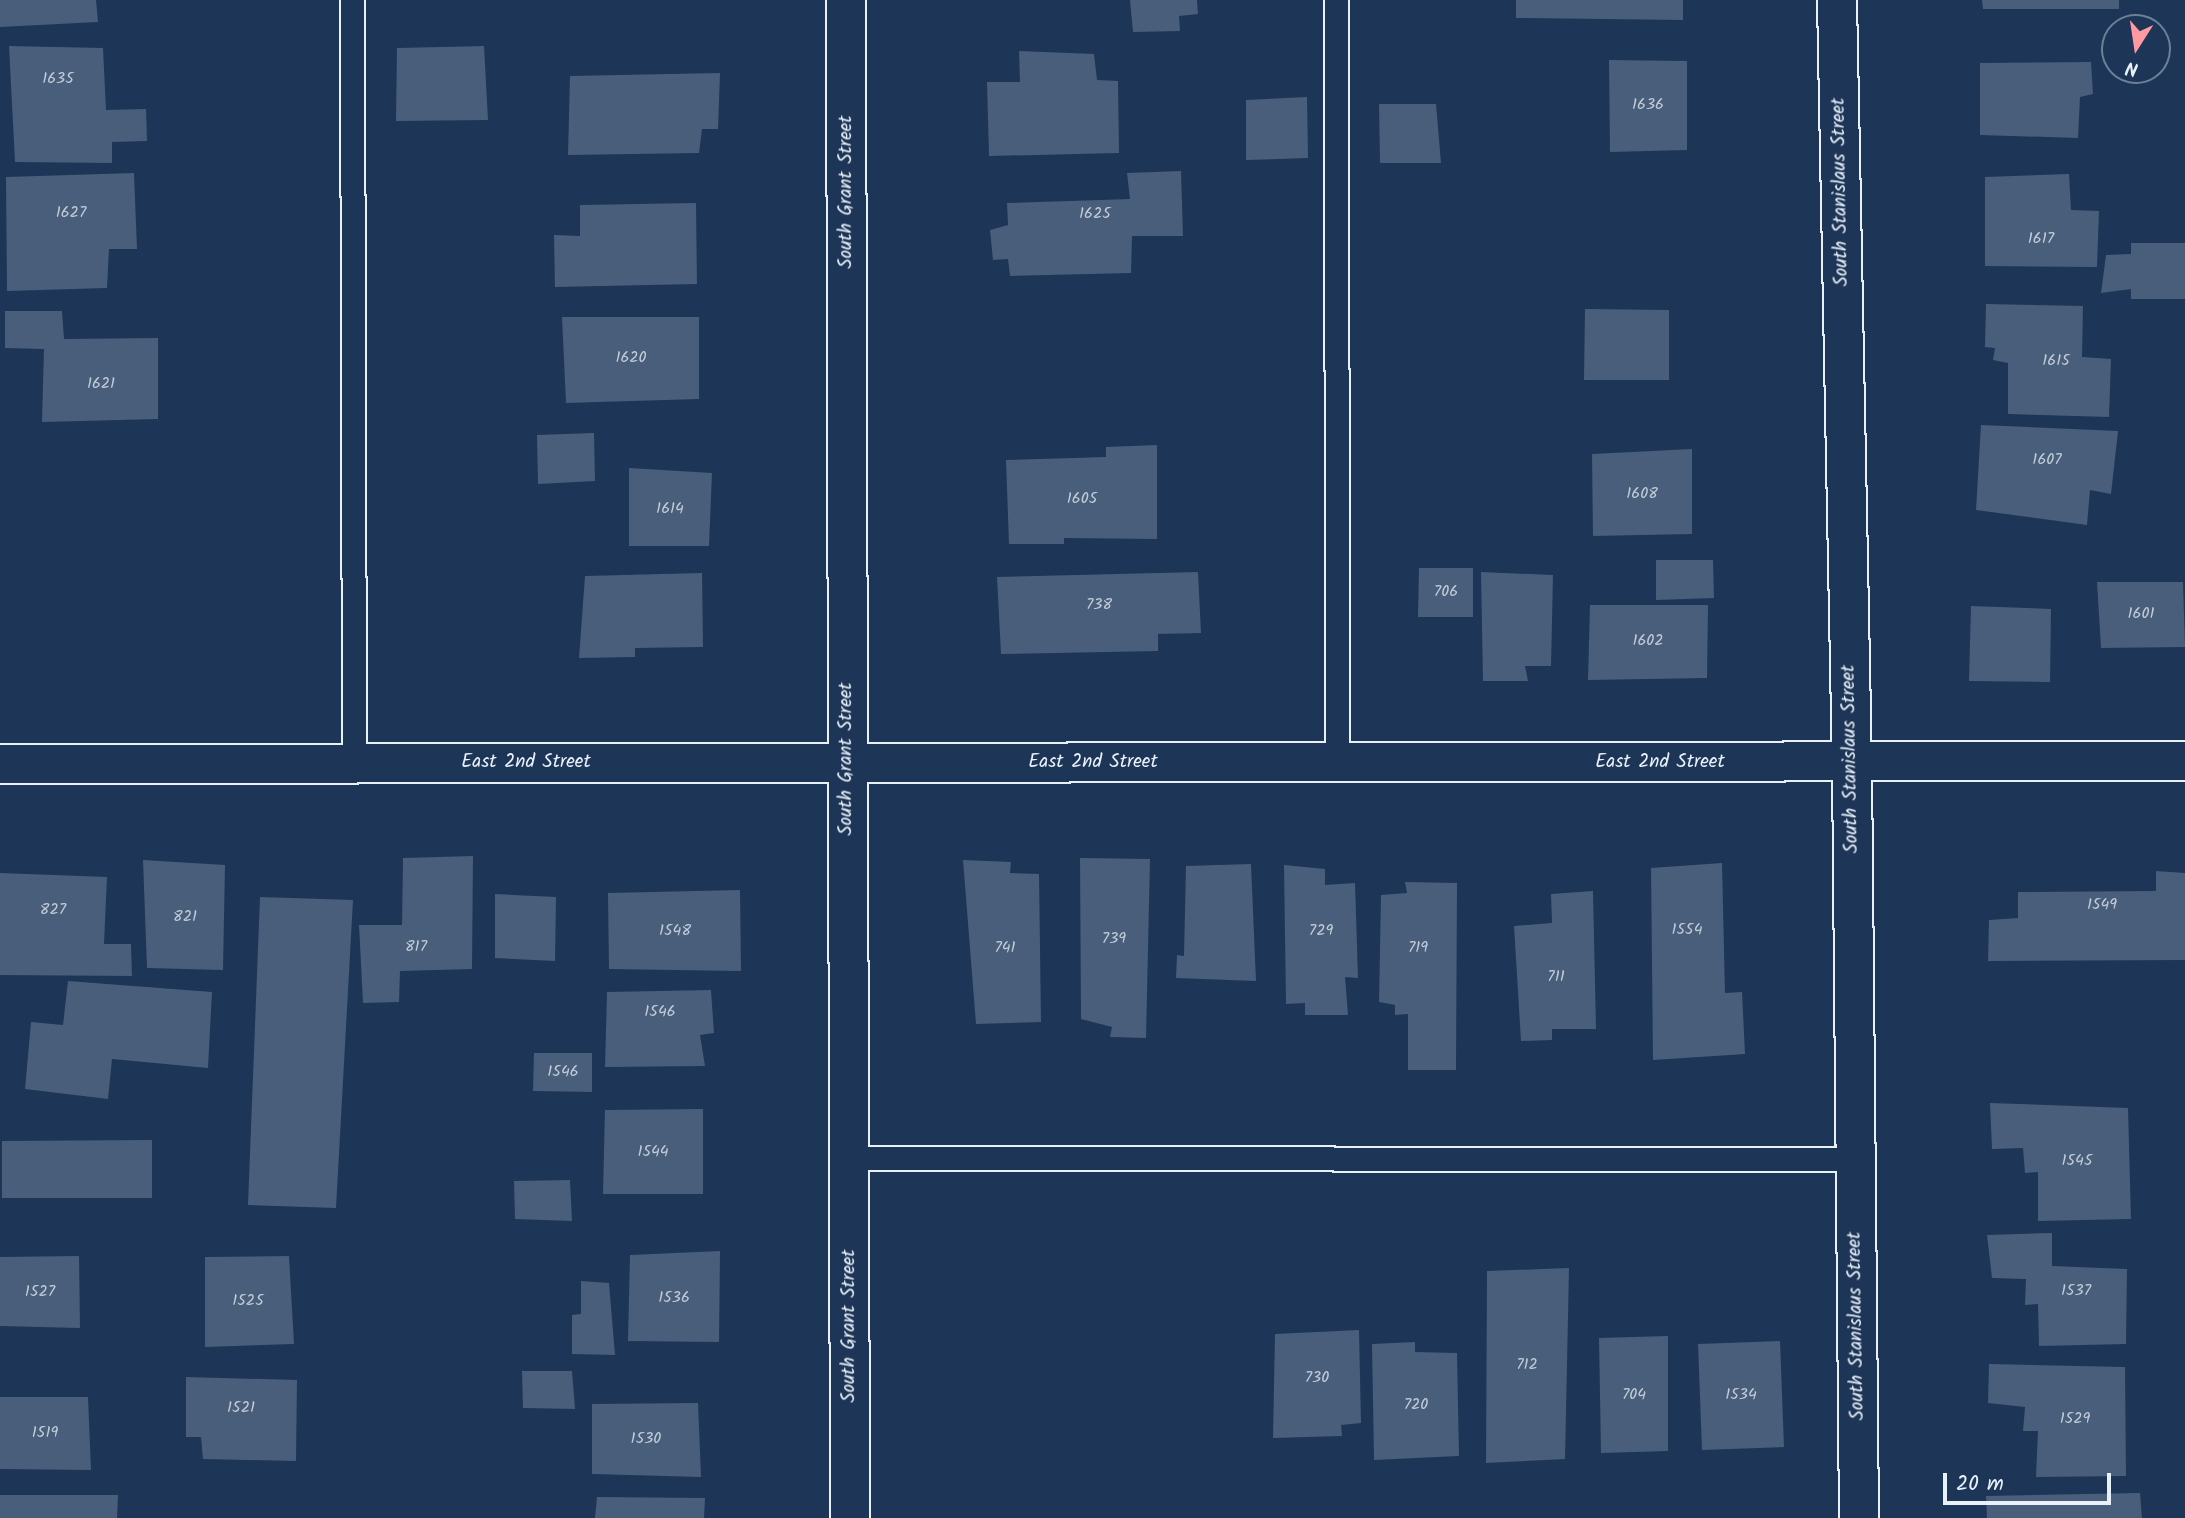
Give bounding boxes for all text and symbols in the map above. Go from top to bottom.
north arrow [2101,14,2171,84]
text: N [2123,52,2141,84]
house number: 1635 [42,69,74,89]
house number: 1636 [1632,95,1664,115]
street label: South Stanislaus Street [1828,97,1854,287]
street label: South Grant Street [836,115,858,269]
house number: 1627 [56,203,86,223]
house number: 1625 [1079,204,1111,224]
house number: 1617 [2028,229,2054,249]
house number: 1620 [615,348,647,368]
house number: 1615 [2042,351,2070,371]
house number: 1621 [87,374,115,394]
house number: 1607 [2032,450,2062,470]
house number: 1608 [1626,484,1658,504]
house number: 1605 [1067,489,1097,509]
house number: 1614 [656,499,684,519]
house number: 706 [1434,582,1458,602]
house number: 738 [1086,595,1112,615]
house number: 1601 [2128,604,2154,624]
house number: 1602 [1632,631,1664,651]
street label: South Stanislaus Street [1838,664,1864,854]
street label: South Grant Street [836,682,858,836]
street label: East 2nd Street [461,752,591,774]
street label: East 2nd Street [1028,752,1158,774]
street label: East 2nd Street [1595,752,1725,774]
house number: 1549 [2087,895,2117,915]
house number: 827 [40,900,66,920]
house number: 821 [173,907,197,927]
house number: 1554 [1671,920,1703,940]
house number: 1548 [659,921,691,941]
house number: 729 [1309,921,1333,941]
house number: 739 [1102,929,1126,949]
house number: 817 [405,937,427,957]
house number: 741 [994,938,1016,958]
house number: 719 [1408,938,1428,958]
house number: 711 [1547,967,1565,987]
house number: 1546 [644,1002,676,1022]
house number: 1546 [547,1062,579,1082]
house number: 1544 [637,1142,669,1162]
house number: 1545 [2061,1151,2093,1171]
street label: South Stanislaus Street [1844,1231,1870,1421]
street label: South Grant Street [839,1249,861,1403]
house number: 1537 [2061,1281,2091,1301]
house number: 1527 [25,1282,55,1302]
house number: 1536 [658,1288,690,1308]
house number: 1525 [232,1291,264,1311]
house number: 712 [1516,1355,1538,1375]
house number: 730 [1305,1368,1329,1388]
house number: 704 [1622,1385,1646,1405]
house number: 1534 [1725,1385,1757,1405]
house number: 720 [1404,1395,1428,1415]
house number: 1521 [227,1398,255,1418]
house number: 1529 [2060,1409,2090,1429]
house number: 1519 [32,1423,58,1443]
house number: 1530 [631,1429,661,1449]
scale bar [1947,1458,2115,1502]
text: 20 m [1956,1468,2004,1501]

